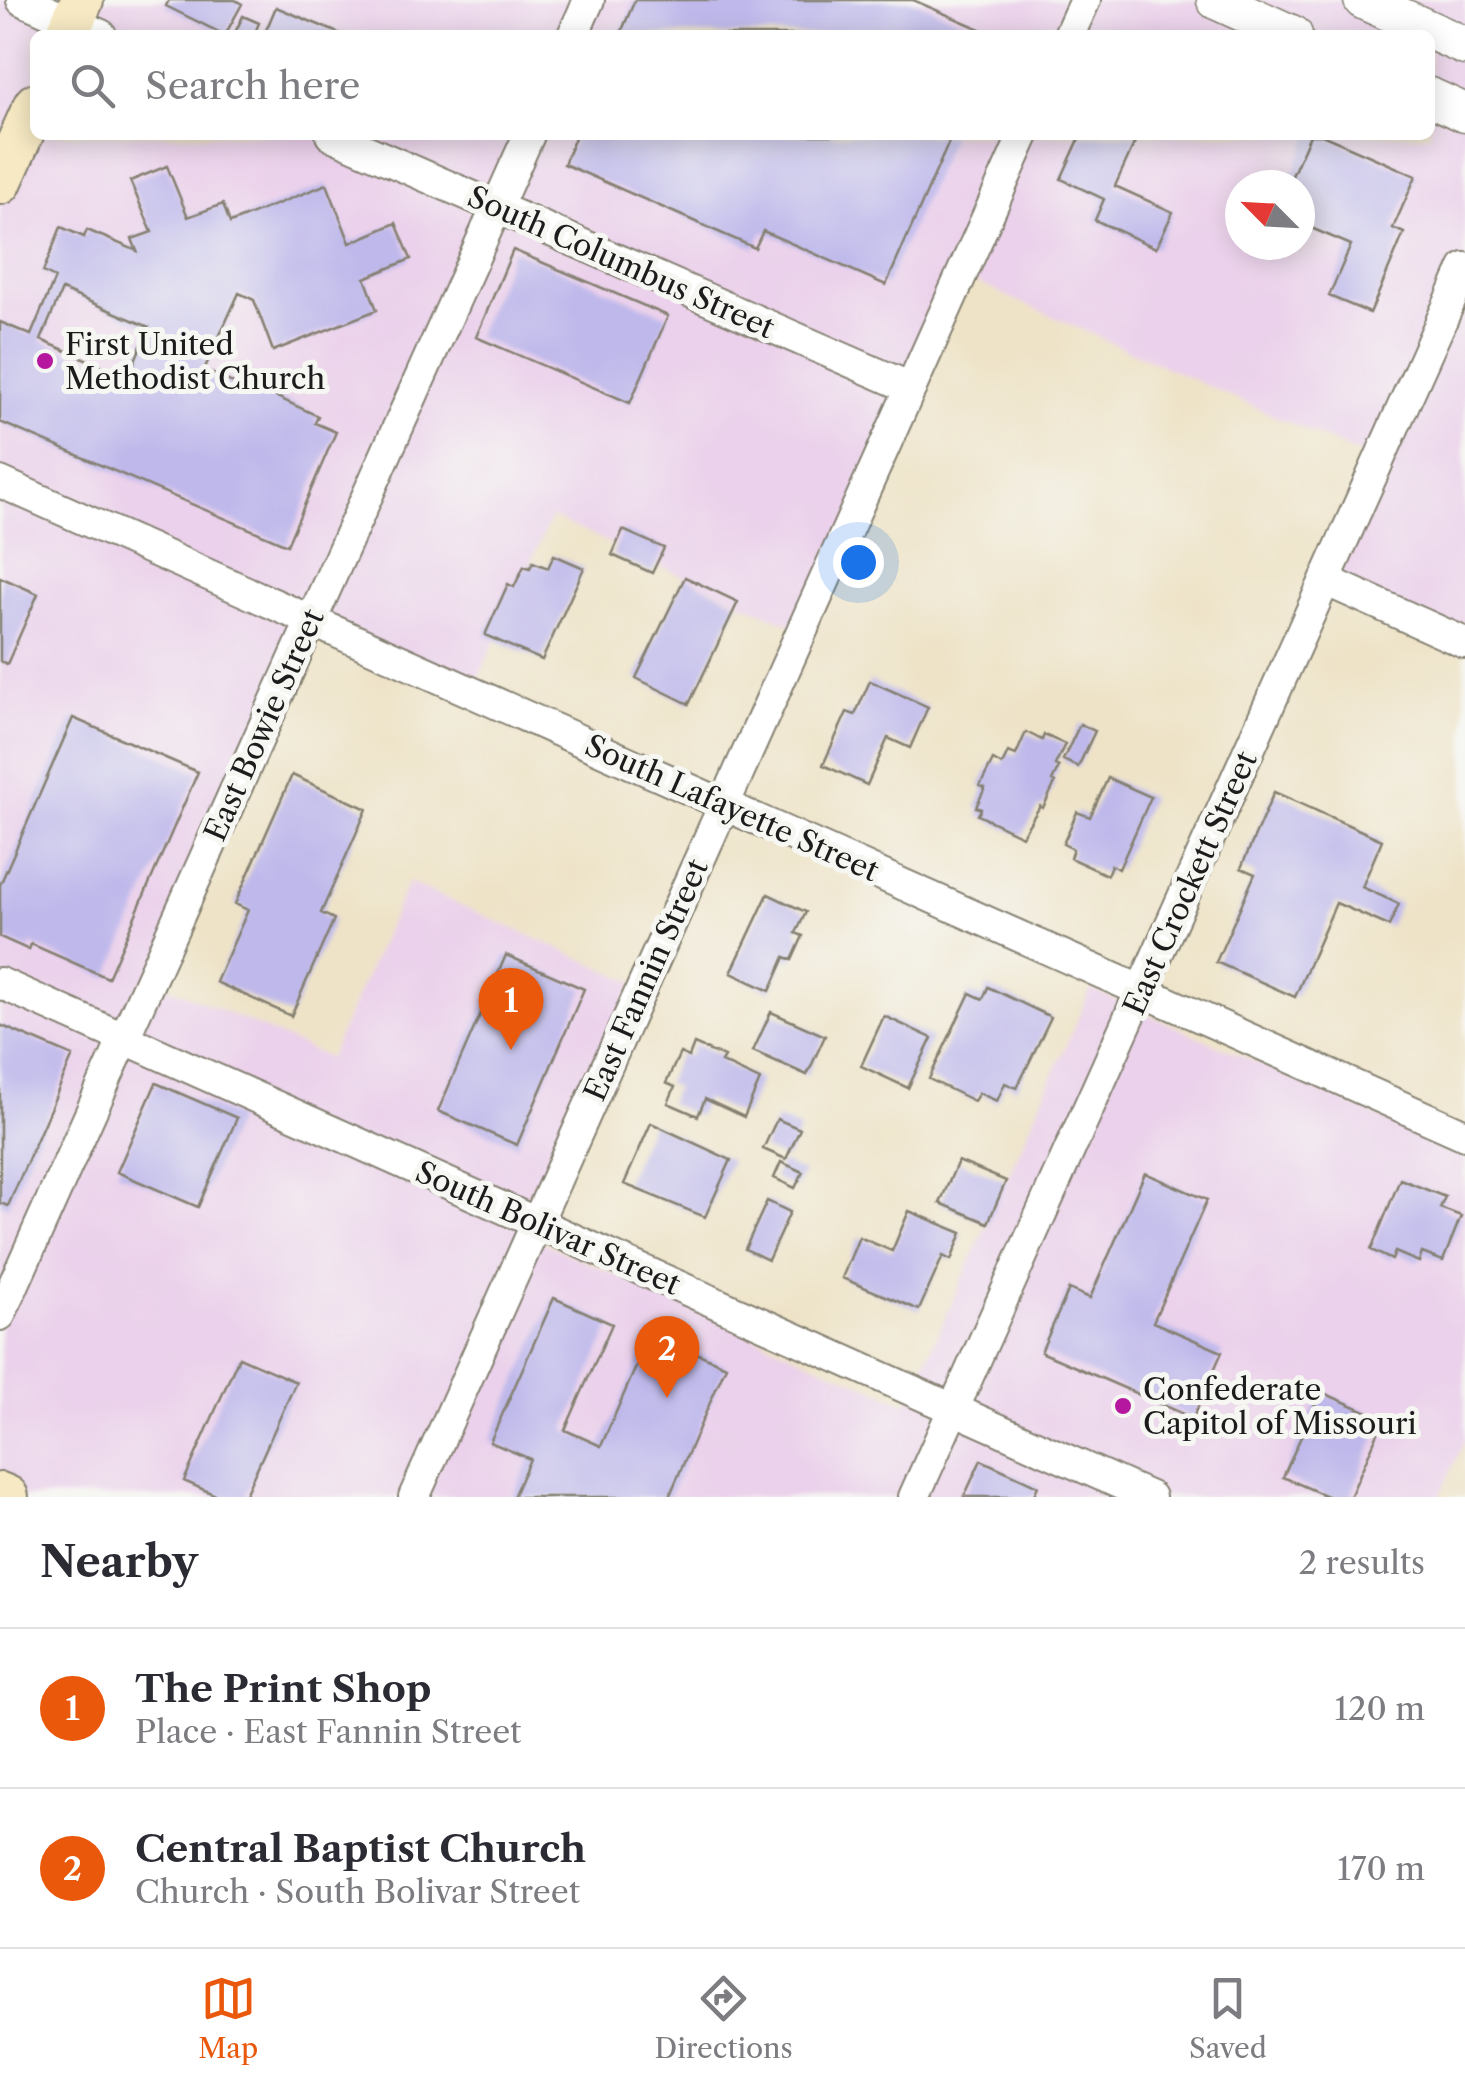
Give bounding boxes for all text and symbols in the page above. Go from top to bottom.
search box [30,30,1435,140]
icon: search [65,58,120,113]
text: Search here [145,62,360,109]
north arrow [1225,170,1315,260]
street label: South Columbus Street [462,178,780,347]
place label: First United Methodist Church [65,326,325,397]
marker: First United Methodist Church [34,350,56,372]
your location [833,537,884,588]
street label: East Bowie Street [196,603,332,847]
street label: South Lafayette Street [580,727,885,890]
street label: East Crockett Street [1115,745,1265,1021]
street label: East Fannin Street [576,853,716,1107]
pin: 1 [478,968,544,1050]
street label: South Bolivar Street [410,1153,686,1303]
pin: 2 [634,1316,700,1398]
place label: Confederate Capitol of Missouri [1143,1371,1417,1442]
marker: Confederate Capitol of Missouri [1112,1395,1134,1417]
text: Nearby [40,1536,198,1588]
text: 2 results [1299,1543,1425,1582]
text: The Print Shop [135,1665,431,1712]
text: 1 [65,1689,80,1728]
text: 120 m [1335,1689,1425,1728]
text: Place · East Fannin Street [135,1712,521,1751]
text: Central Baptist Church [135,1825,586,1872]
text: 2 [63,1849,82,1888]
text: 170 m [1337,1849,1425,1888]
text: Church · South Bolivar Street [135,1872,580,1911]
tab: Map [198,1971,258,2065]
tab: Directions [654,1971,793,2065]
tab: Saved [1189,1971,1267,2065]

